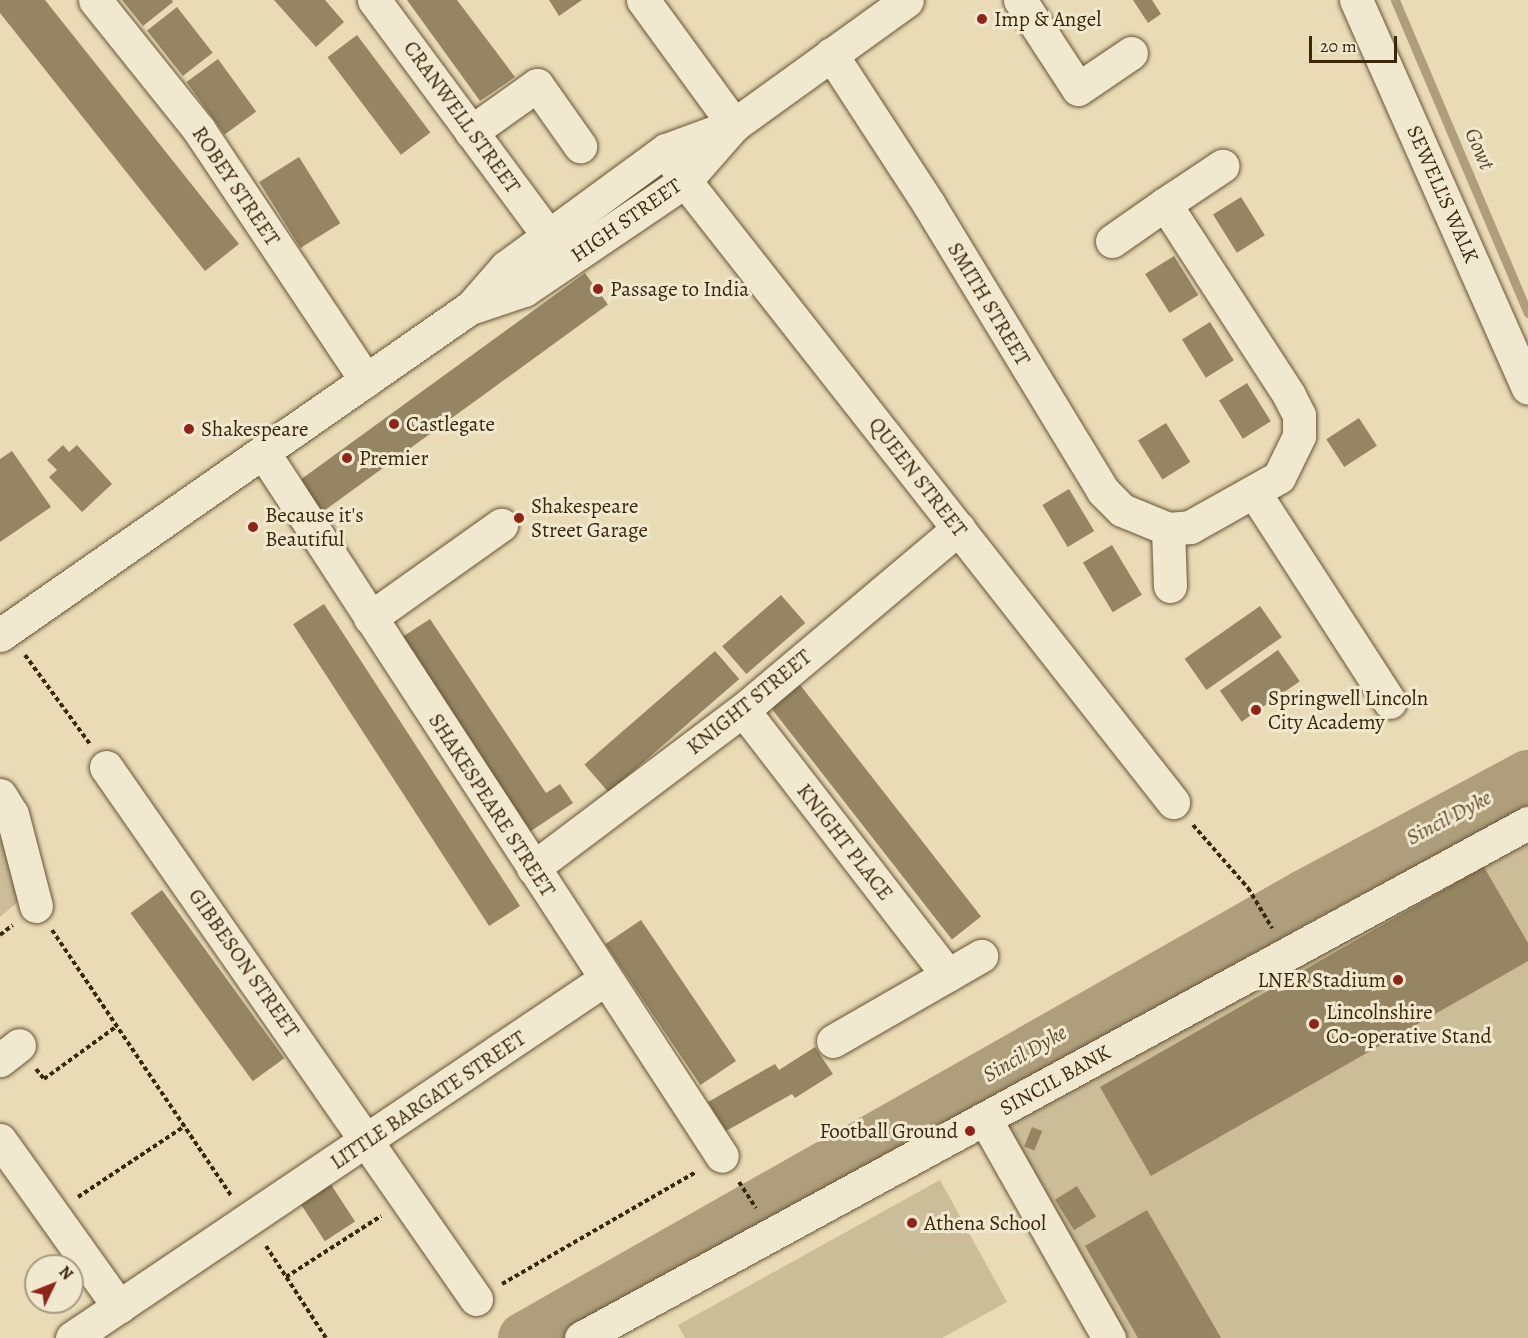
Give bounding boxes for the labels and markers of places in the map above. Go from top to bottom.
place label: Imp & Angel [994,6,1101,32]
marker: Imp & Angel [975,12,989,26]
place label: Passage to India [610,276,749,302]
marker: Passage to India [591,282,605,296]
place label: Castlegate [406,411,495,437]
place label: Shakespeare [201,416,308,442]
marker: Castlegate [387,417,401,431]
marker: Shakespeare [182,422,196,436]
place label: Premier [359,445,428,471]
marker: Premier [340,451,354,465]
place label: Shakespeare Street Garage [531,493,648,543]
place label: Because it's Beautiful [265,502,364,552]
marker: Shakespeare Street Garage [512,511,526,525]
marker: Because it's Beautiful [246,520,260,534]
place label: Springwell Lincoln City Academy [1268,685,1428,735]
marker: Springwell Lincoln City Academy [1249,703,1263,717]
place label: LNER Stadium [1257,967,1386,993]
marker: LNER Stadium [1391,973,1405,987]
place label: Lincolnshire Co-operative Stand [1326,999,1492,1049]
marker: Lincolnshire Co-operative Stand [1307,1017,1321,1031]
place label: Football Ground [819,1118,958,1144]
marker: Football Ground [963,1124,977,1138]
place label: Athena School [924,1210,1046,1236]
marker: Athena School [905,1216,919,1230]

